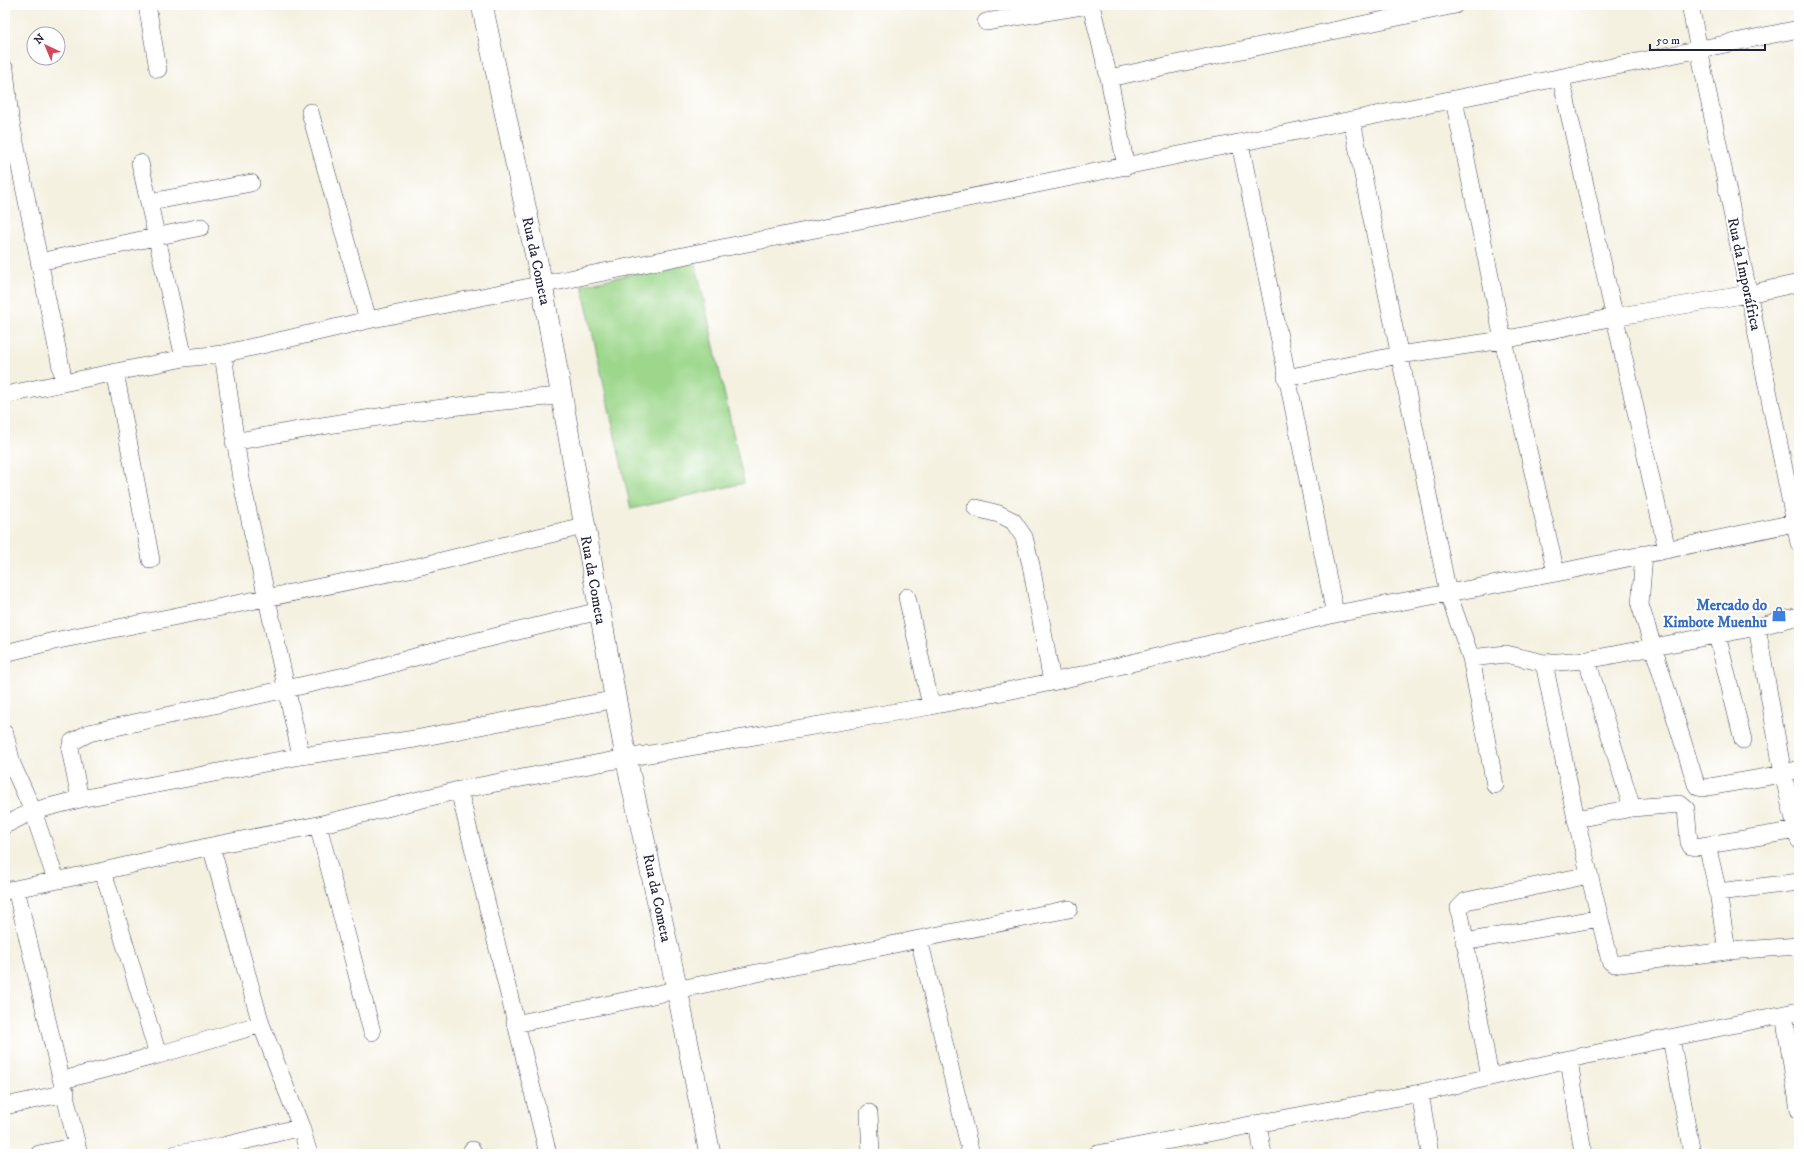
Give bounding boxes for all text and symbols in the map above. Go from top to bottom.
north arrow [26,26,66,66]
scale bar [1650,26,1765,52]
text: N [32,31,48,48]
text: 50 m [1656,33,1680,48]
street label: Rua da Cometa [517,215,555,307]
street label: Rua da Imporáfrica [1723,216,1765,333]
street label: Rua da Cometa [576,534,610,626]
place label: Mercado do Kimbote Muenhu [1663,596,1768,632]
shop icon: Mercado do Kimbote Muenhu [1770,605,1788,623]
street label: Rua da Cometa [638,852,676,944]

